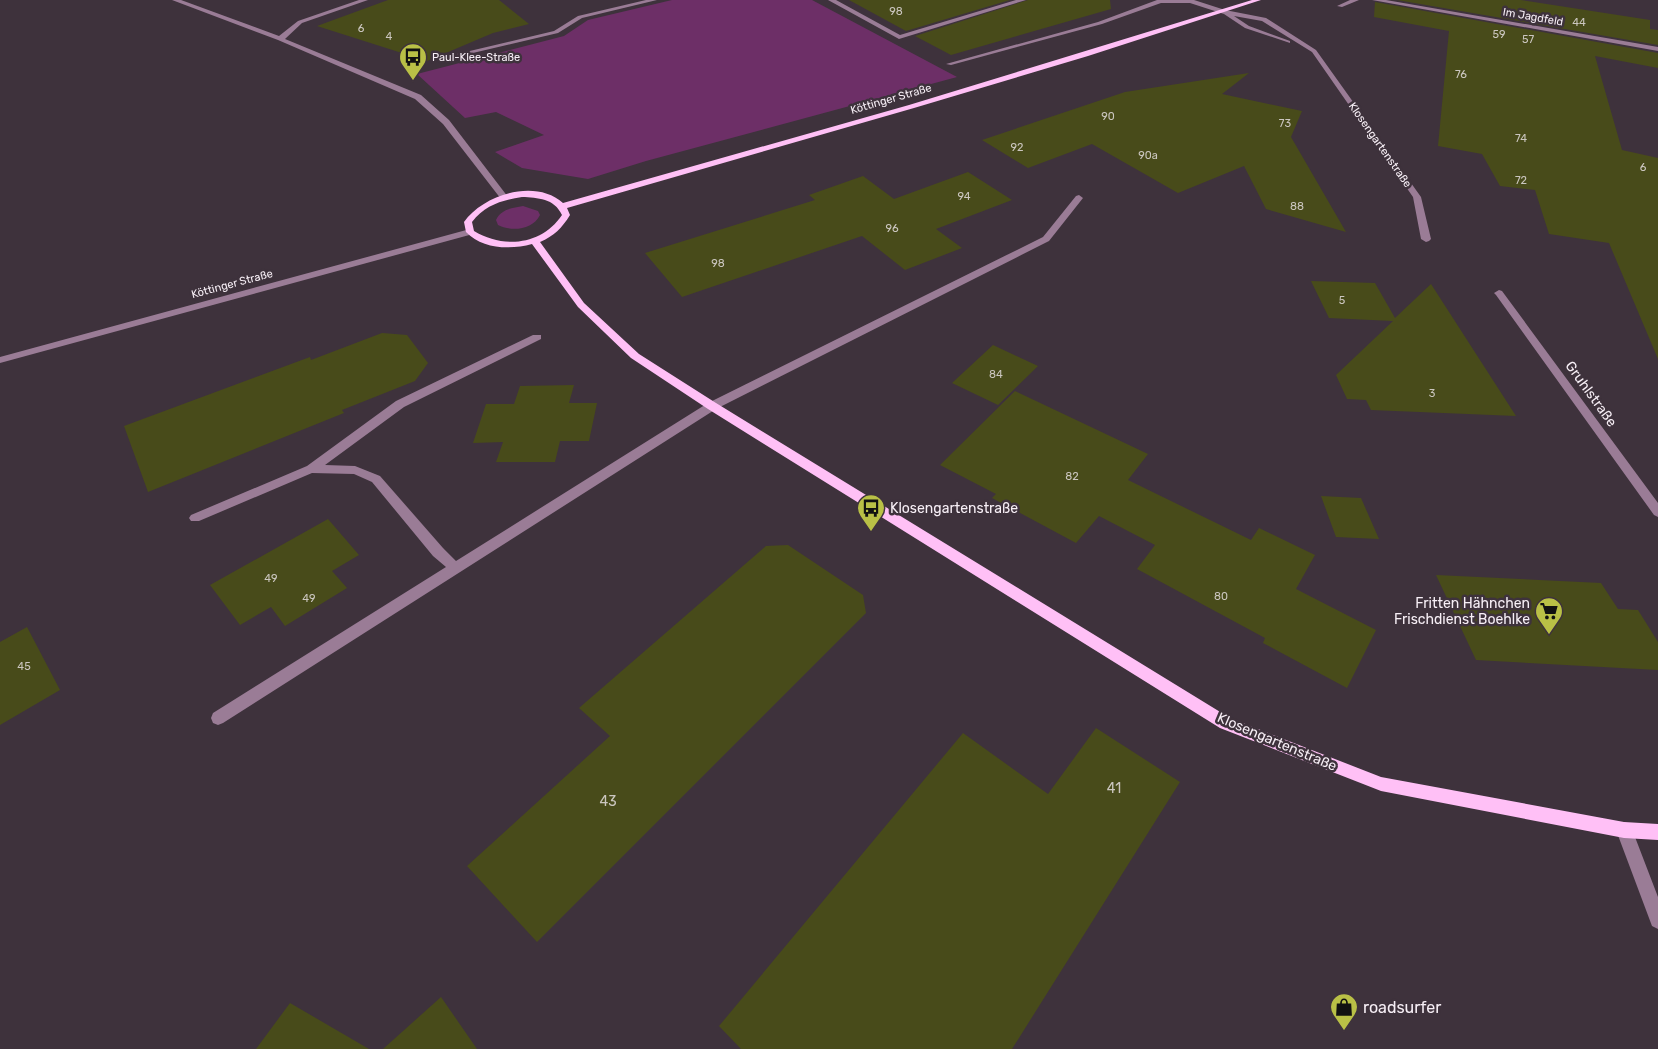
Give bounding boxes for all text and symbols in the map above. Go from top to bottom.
house number: 98 [889,5,903,18]
street label: Im Jagdfeld [1502,5,1564,29]
house number: 44 [1572,16,1586,29]
house number: 6 [358,22,365,35]
house number: 59 [1492,28,1506,41]
house number: 4 [386,30,393,43]
house number: 57 [1522,33,1534,46]
bus stop icon: Paul-Klee-Straße [398,42,428,81]
place label: Paul-Klee-Straße [432,51,520,64]
house number: 76 [1455,68,1467,81]
street label: Köttinger Straße [849,81,933,117]
street label: Klosengartenstraße [1346,100,1414,190]
house number: 90 [1101,110,1115,123]
house number: 73 [1279,117,1292,130]
house number: 74 [1515,132,1527,145]
house number: 92 [1011,141,1023,154]
house number: 90a [1138,149,1158,162]
house number: 6 [1640,161,1647,174]
house number: 72 [1515,174,1527,187]
house number: 94 [957,190,971,203]
house number: 88 [1290,200,1304,213]
house number: 96 [885,222,899,235]
house number: 98 [711,257,725,270]
street label: Köttinger Straße [190,267,274,301]
house number: 5 [1339,294,1346,307]
street label: Gruhlstraße [1562,358,1621,430]
house number: 84 [989,368,1003,381]
house number: 3 [1429,387,1436,400]
house number: 82 [1065,470,1079,483]
bus stop icon: Klosengartenstraße [856,493,886,532]
place label: Klosengartenstraße [890,500,1018,517]
house number: 49 [264,572,278,585]
house number: 80 [1214,590,1228,603]
house number: 49 [302,592,316,605]
place label: Fritten Hähnchen Frischdienst Boehlke [1394,595,1530,628]
supermarket icon: Fritten Hähnchen Frischdienst Boehlke [1534,596,1564,635]
house number: 45 [17,660,31,673]
street label: Klosengartenstraße [1215,709,1339,775]
house number: 41 [1107,780,1121,797]
house number: 43 [599,793,617,810]
shop icon: roadsurfer [1329,992,1359,1031]
place label: roadsurfer [1363,998,1441,1017]

